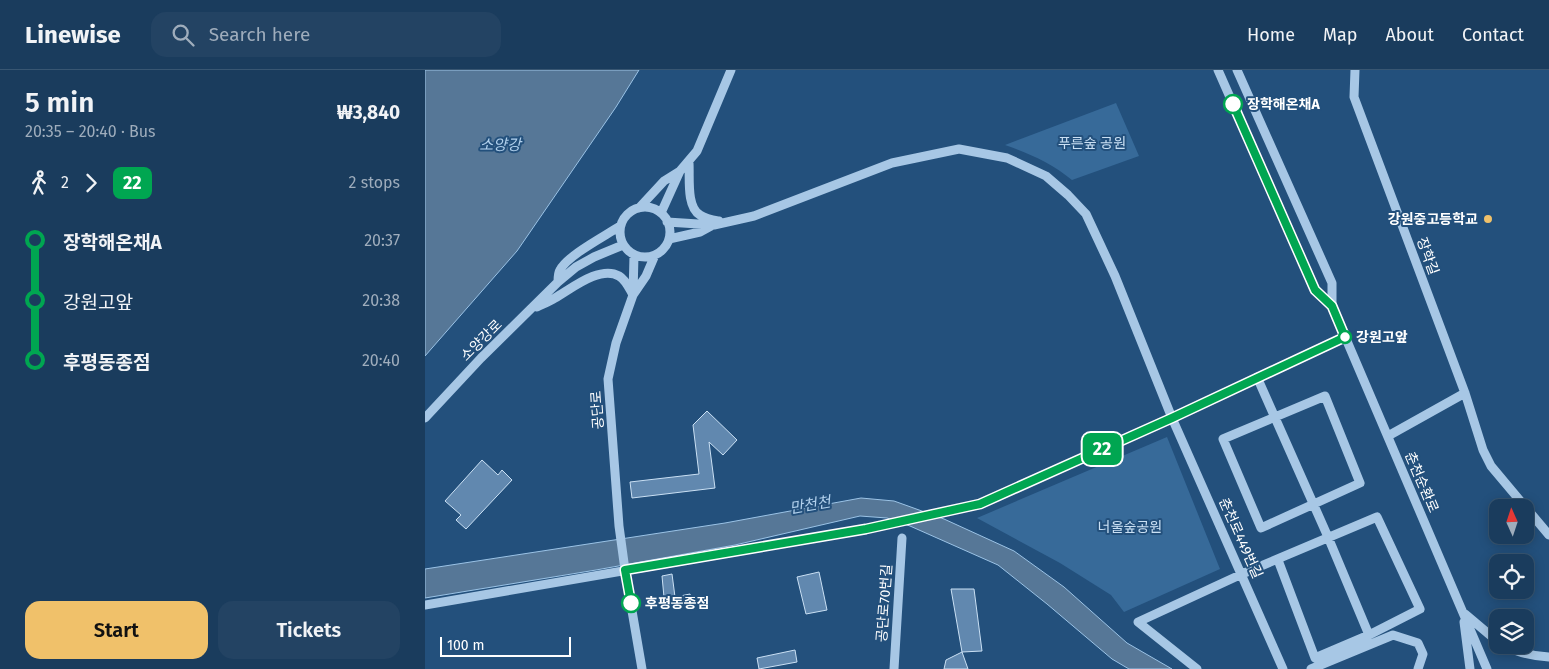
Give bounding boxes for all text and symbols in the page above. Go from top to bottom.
search box [151,12,501,57]
text: Linewise [25,21,121,49]
icon: search [169,21,197,49]
text: Search here [209,23,310,46]
text: Home [1247,24,1295,46]
text: Map [1323,24,1357,46]
text: About [1385,24,1434,46]
text: Contact [1462,24,1524,46]
text: 5 min [25,86,94,119]
marker: 장학해온채A [1223,94,1243,114]
place label: 장학해온채A [1247,96,1320,113]
text: ₩3,840 [337,101,400,124]
text: 20:35 – 20:40 · Bus [25,122,156,141]
park label: 푸른숲 공원 [1058,135,1126,152]
water label: 소양강 [479,136,523,154]
icon: walk [25,169,53,197]
icon: forward [77,169,105,197]
text: 22 [123,172,142,194]
text: 2 [61,173,69,192]
text: 2 stops [349,173,400,192]
place label: 강원중고등학교 [1388,211,1478,228]
marker: 강원중고등학교 [1482,213,1494,225]
text: 장학해온채A [63,231,162,254]
text: 20:37 [364,231,400,250]
street label: 장학길 [1413,235,1442,277]
text: 강원고앞 [63,291,133,314]
text: 20:38 [362,291,400,310]
street label: 소양강로 [457,316,506,365]
place label: 강원고앞 [1356,329,1408,346]
marker: 강원고앞 [1338,330,1352,344]
text: 후평동종점 [63,351,150,374]
text: 20:40 [362,351,400,370]
street label: 공단로 [588,390,607,430]
line badge: 22 [1079,433,1125,465]
text: 22 [1093,438,1111,460]
street label: 춘천순환로 [1401,449,1442,515]
water label: 만천천 [788,492,834,517]
street label: 춘천로449번길 [1215,495,1266,581]
north arrow [1489,499,1534,544]
map controls [1489,499,1534,654]
park label: 너울숲공원 [1098,519,1162,536]
button: locate [1489,554,1534,599]
street label: 공단로70번길 [873,563,896,643]
marker: 후평동종점 [621,593,641,613]
place label: 후평동종점 [645,595,709,612]
button: Start [25,601,208,659]
button: Tickets [218,601,400,659]
button: layers [1489,609,1534,654]
scale bar [440,634,571,657]
text: 100 m [447,637,484,654]

